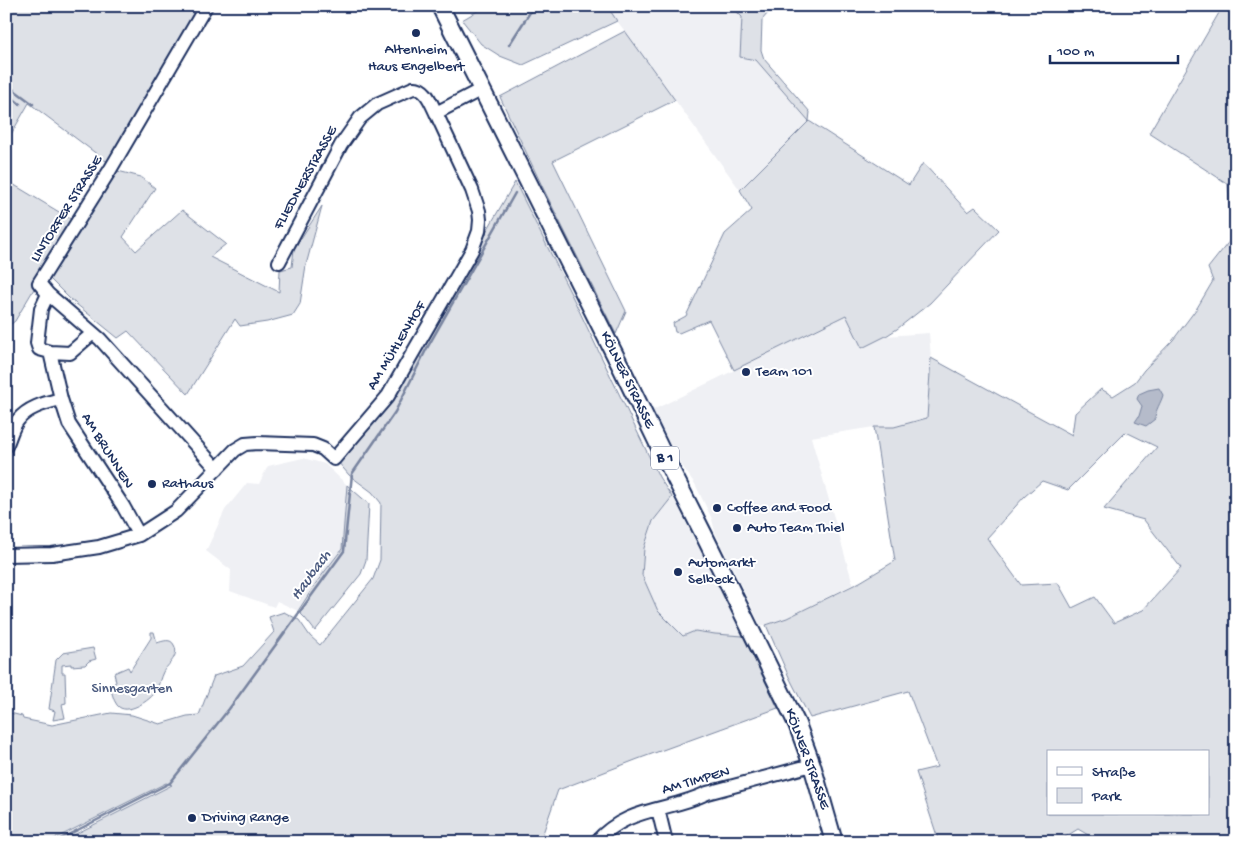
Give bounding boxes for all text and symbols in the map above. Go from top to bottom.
marker: Altenheim Haus Engelbert [410,27,422,39]
scale bar [1050,32,1177,64]
place label: Altenheim Haus Engelbert [368,41,466,76]
text: 100 m [1056,43,1095,61]
street label: FLIEDNERSTRASSE [270,123,342,234]
street label: LINTORFER STRASSE [27,152,107,266]
street label: AM MÜHLENHOF [363,297,431,394]
street label: KÖLNER STRASSE [596,328,659,432]
place label: Team 101 [755,363,813,381]
marker: Team 101 [740,366,752,378]
street label: AM BRUNNEN [77,410,137,492]
road number: B 1 [651,446,679,469]
place label: Rathaus [162,475,214,493]
marker: Rathaus [146,478,158,490]
place label: Coffee and Food [727,499,832,517]
marker: Coffee and Food [711,502,723,514]
place label: Auto Team Thiel [747,519,845,537]
marker: Auto Team Thiel [731,522,743,534]
water label: Haubach [288,547,337,605]
place label: Automarkt Selbeck [688,554,757,589]
marker: Automarkt Selbeck [672,566,684,578]
park label: Sinnesgarten [92,680,172,698]
street label: KÖLNER STRASSE [780,706,834,813]
legend [1047,750,1210,816]
street label: AM TIMPEN [660,763,732,799]
text: Straße [1092,764,1136,782]
text: Park [1091,788,1122,806]
place label: Driving Range [201,809,289,827]
marker: Driving Range [186,812,198,824]

